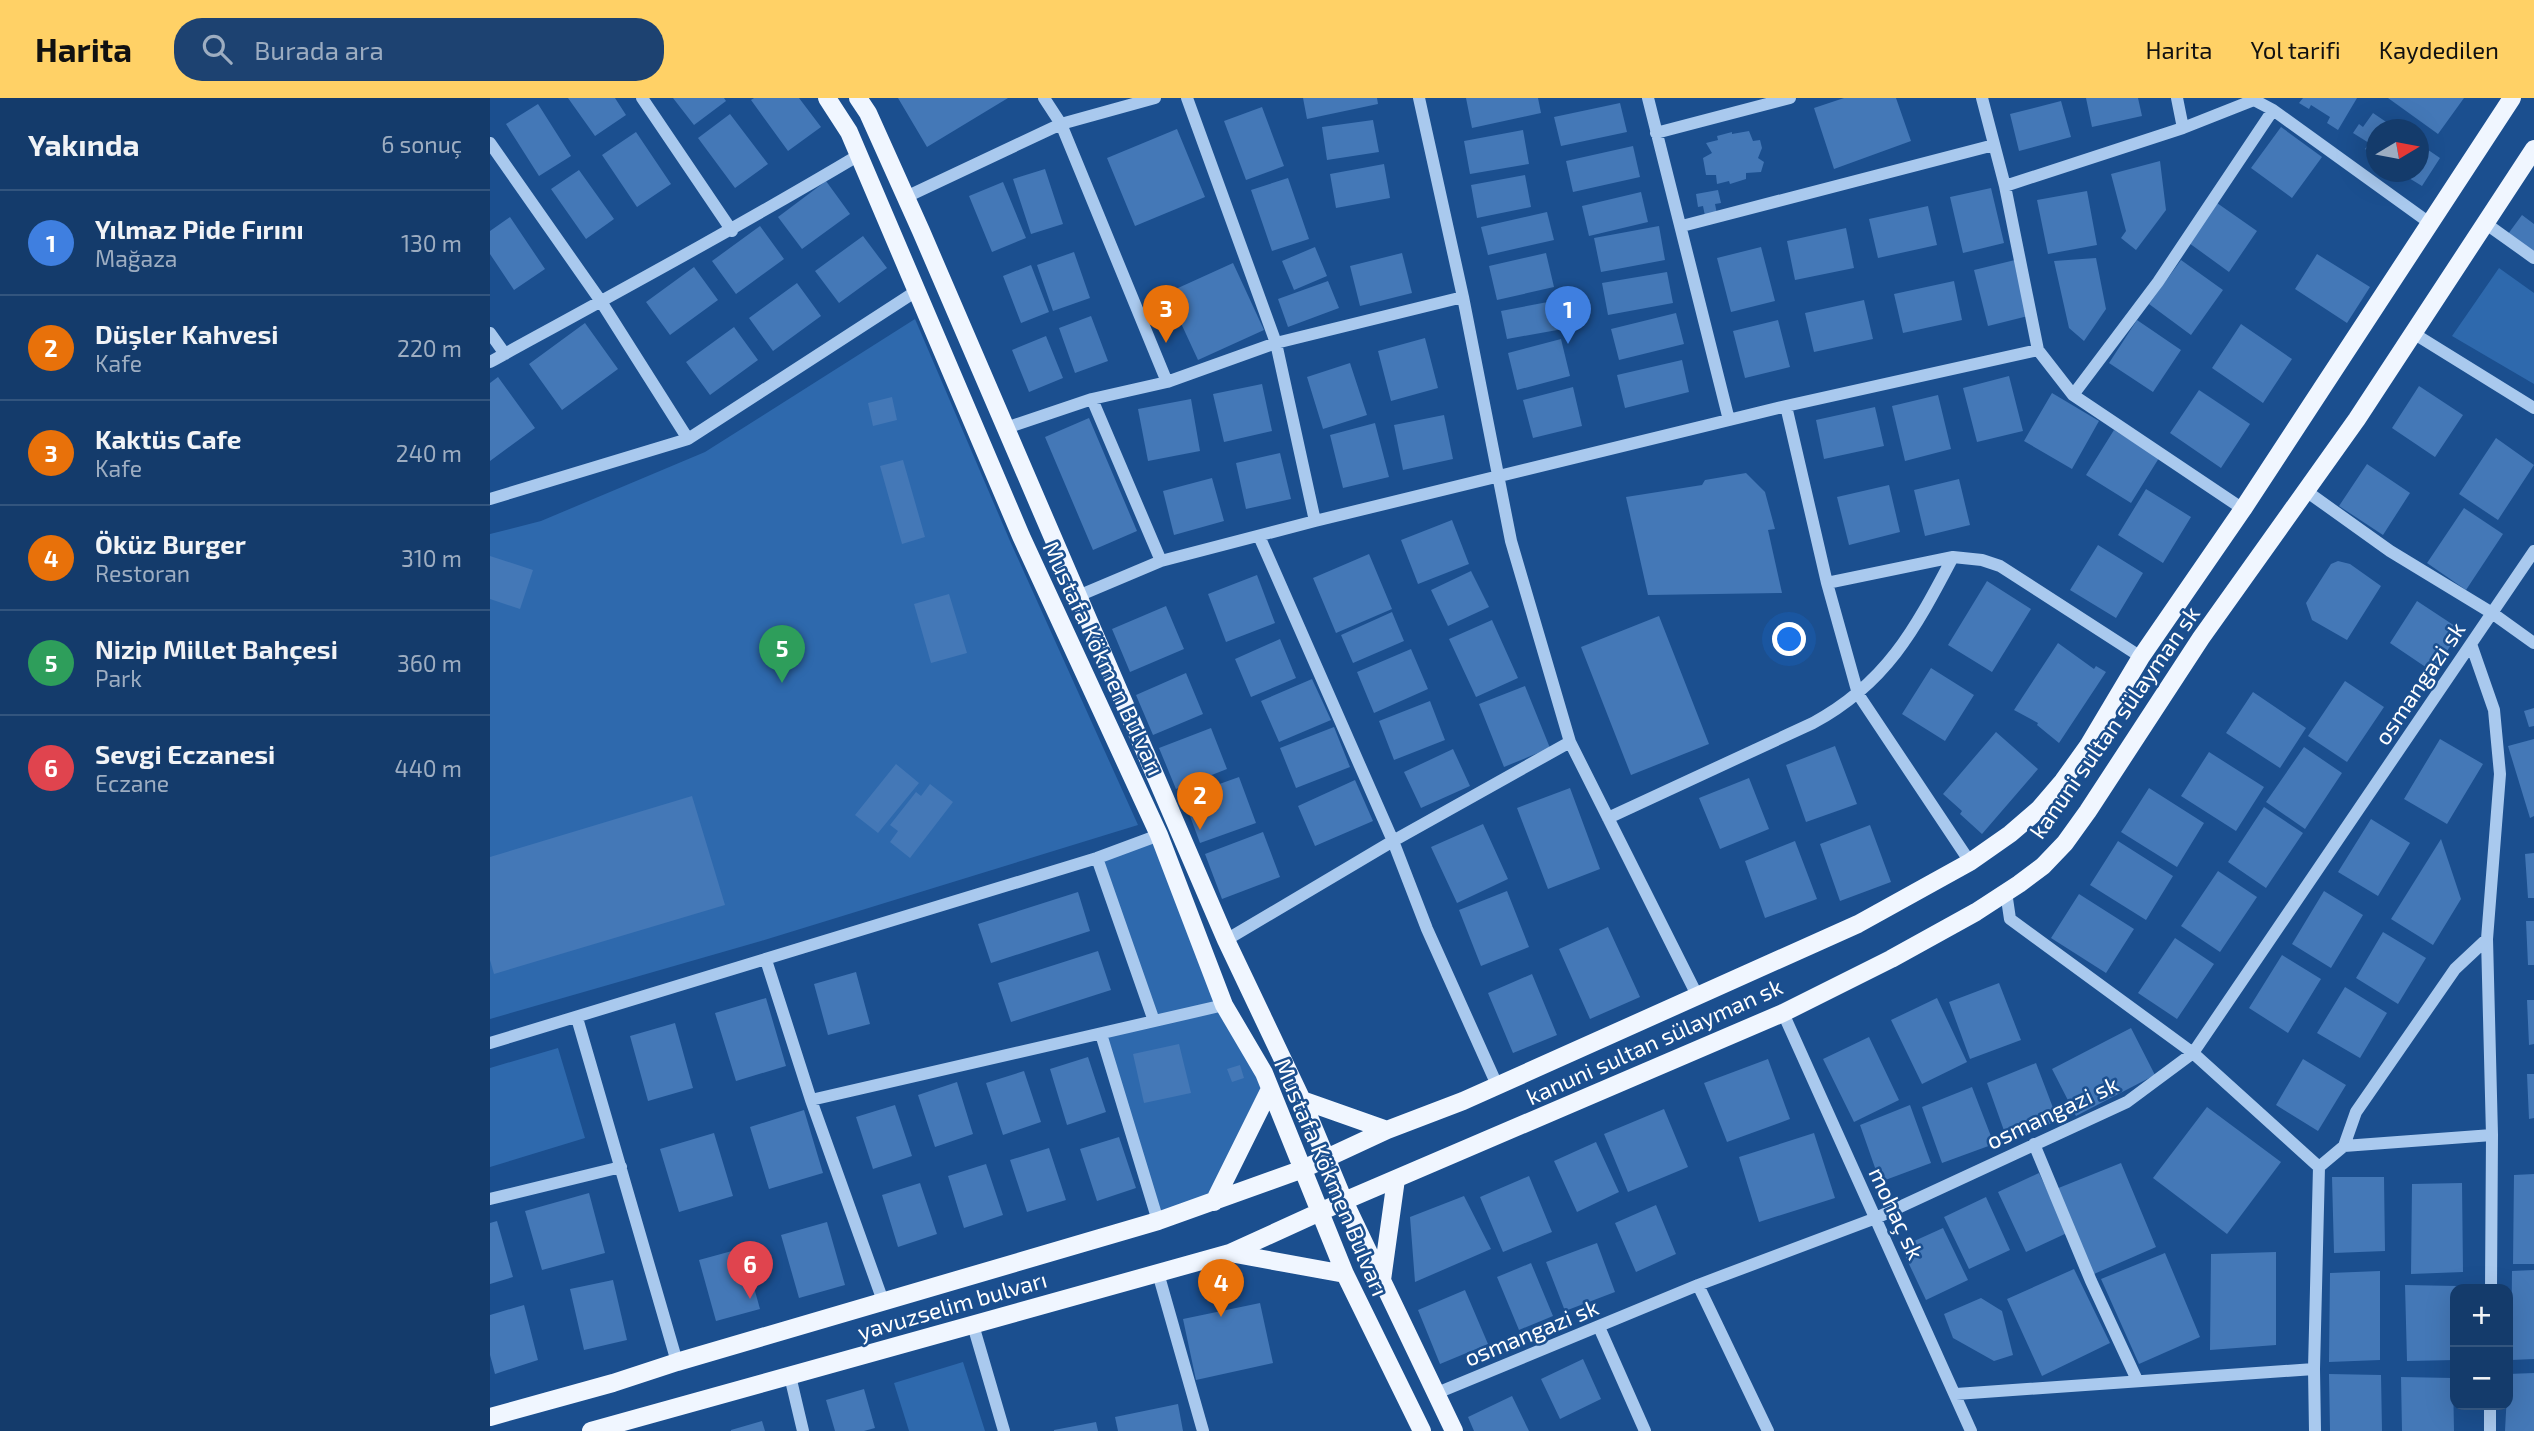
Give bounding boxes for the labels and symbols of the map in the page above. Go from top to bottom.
north arrow [2366,119,2429,182]
pin: 3 [1143,285,1189,343]
pin: 1 [1545,286,1591,344]
street label: Mustafa Kökmen Bulvarı [1037,536,1171,780]
street label: kanuni sultan sülayman sk [2023,600,2205,844]
street label: osmangazi sk [2368,616,2471,750]
your location [1772,622,1806,656]
pin: 5 [759,625,805,683]
pin: 2 [1177,772,1223,830]
street label: kanuni sultan sülayman sk [1522,972,1787,1110]
street label: Mustafa Kökmen Bulvarı [1269,1054,1395,1300]
street label: osmangazi sk [1982,1069,2123,1155]
street label: mohaç sk [1862,1162,1931,1264]
pin: 6 [727,1241,773,1299]
pin: 4 [1198,1259,1244,1317]
street label: yavuzselim bulvarı [854,1265,1050,1345]
street label: osmangazi sk [1460,1292,1602,1372]

